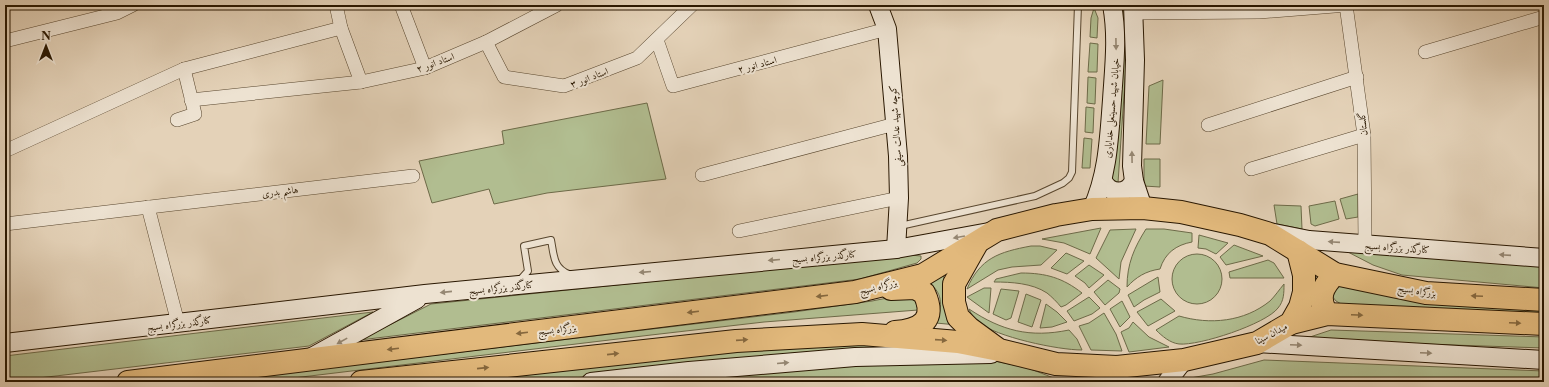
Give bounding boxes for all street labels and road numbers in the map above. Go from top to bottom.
street label: استاد انور ۲ [414,50,456,75]
street label: استاد انور ۲ [736,53,778,76]
street label: خیابان شهید حسینعلی خدایاری [1101,57,1123,159]
street label: استاد انور ۳ [568,64,610,91]
street label: کوچه شهید عدالت سیفی [886,85,906,167]
street label: گلستان [1355,111,1370,137]
street label: هاشم بدری [261,183,300,204]
street label: کنارگذر بزرگراه بسیج [1364,238,1430,259]
street label: کنارگذر بزرگراه بسیج [791,246,857,269]
street label: بزرگراه بسیج [858,275,899,300]
street label: کنارگذر بزرگراه بسیج [468,277,534,300]
street label: بزرگراه بسیج [1396,281,1437,303]
street label: کنارگذر بزرگراه بسیج [146,312,213,337]
street label: میدان سینا [1253,320,1290,347]
street label: بزرگراه بسیج [537,321,578,341]

